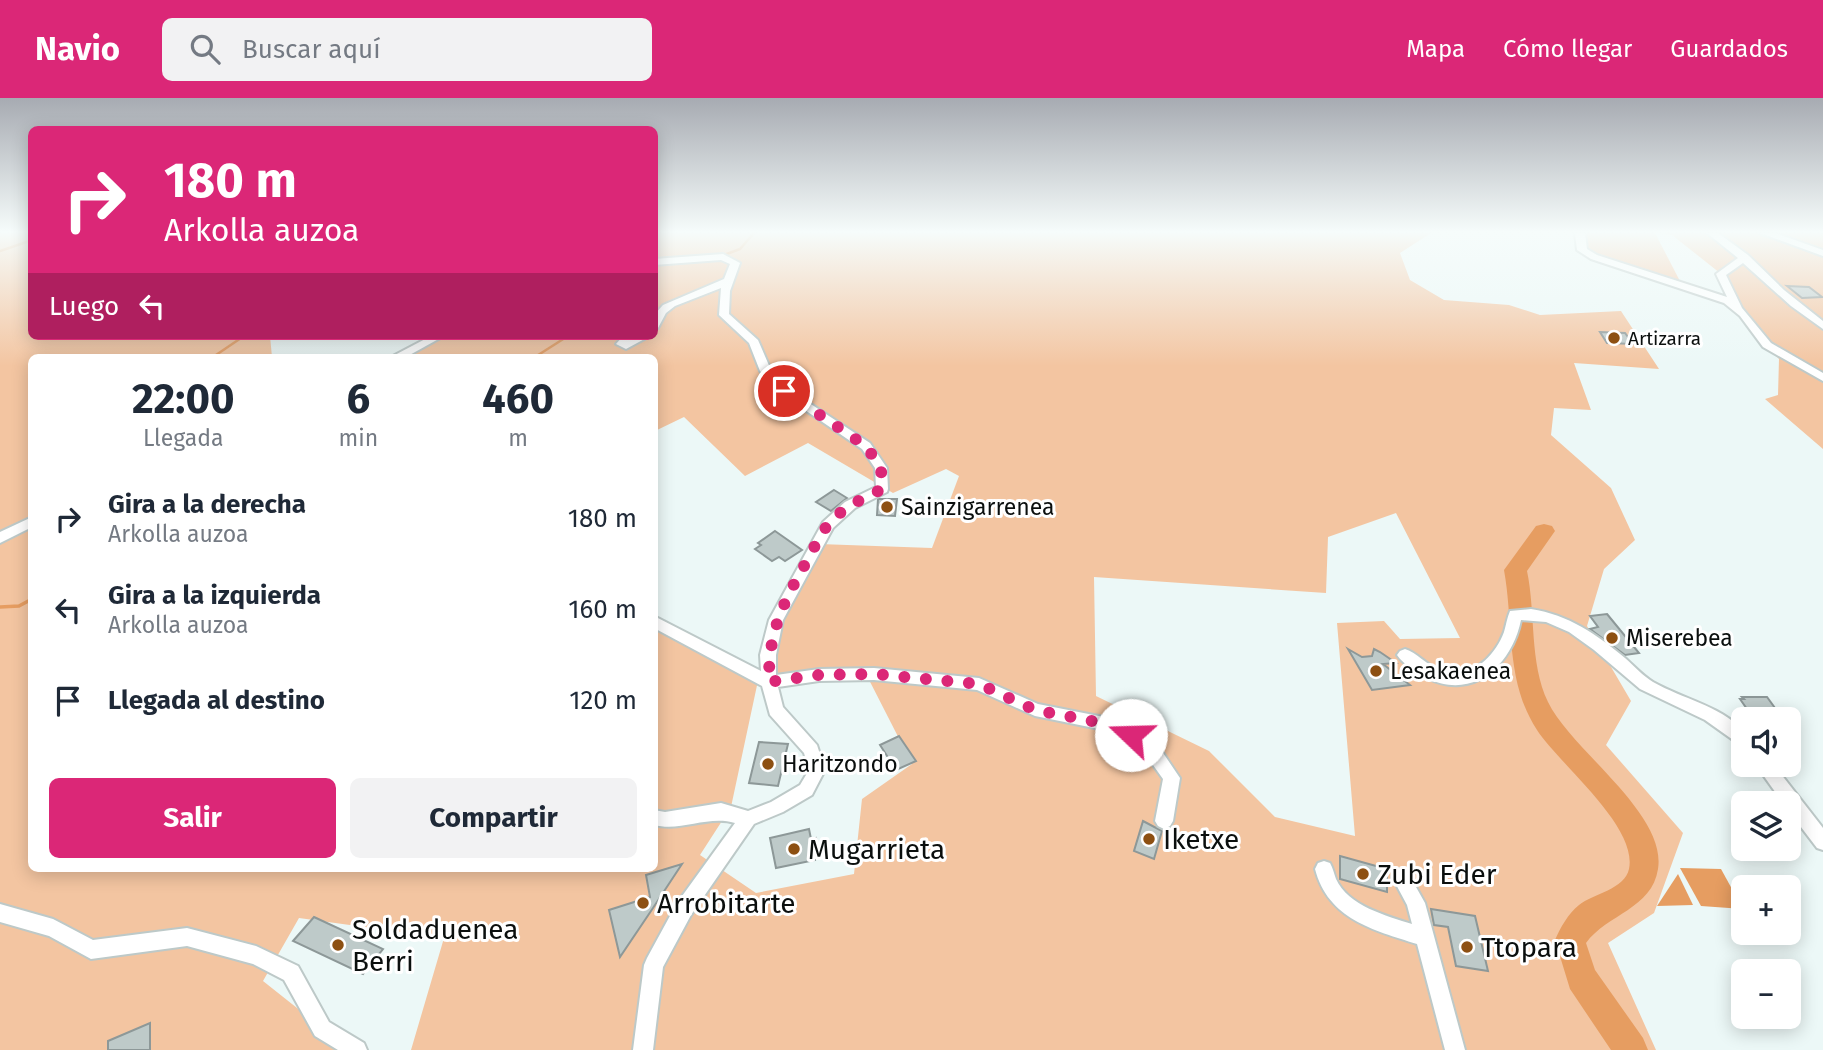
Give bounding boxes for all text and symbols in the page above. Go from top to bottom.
search box [162,18,652,81]
text: Navio [35,29,120,69]
icon: search [186,30,224,68]
text: Buscar aquí [242,34,380,65]
text: Mapa [1406,35,1465,63]
text: Cómo llegar [1503,35,1632,63]
text: Guardados [1670,35,1788,63]
text: 180 m [164,151,297,210]
icon: right [49,154,140,245]
text: Arkolla auzoa [164,211,360,249]
icon: left [133,287,171,325]
text: Luego [49,291,119,322]
place label: Artizarra [1628,327,1701,350]
marker: Artizarra [1606,330,1622,346]
pin [754,361,814,421]
icon: arrive [765,372,803,410]
text: 22:00 [132,374,235,424]
text: 6 [346,374,370,424]
text: 460 [482,374,554,424]
text: Llegada [143,424,224,452]
text: min [338,424,378,452]
text: m [508,424,528,452]
text: Gira a la derecha [108,489,306,520]
place label: Sainzigarrenea [901,493,1054,521]
marker: Sainzigarrenea [879,499,895,515]
icon: right [49,500,87,538]
text: 180 m [568,503,637,534]
text: Arkolla auzoa [108,520,249,548]
text: Gira a la izquierda [108,580,321,611]
icon: left [49,591,87,629]
text: 160 m [568,594,637,625]
text: Arkolla auzoa [108,611,249,639]
place label: Miserebea [1626,624,1733,652]
marker: Miserebea [1604,630,1620,646]
place label: Lesakaenea [1390,657,1511,685]
marker: Lesakaenea [1368,663,1384,679]
icon: arrive [49,682,87,720]
text: Llegada al destino [108,685,325,716]
text: 120 m [569,685,637,716]
position arrow [1094,698,1168,772]
map controls [1731,707,1801,1029]
button: sound [1731,707,1801,777]
place label: Haritzondo [782,750,898,778]
marker: Haritzondo [760,756,776,772]
button: Salir [49,778,336,858]
button: Compartir [350,778,637,858]
button: layers [1731,791,1801,861]
place label: Iketxe [1163,823,1239,856]
marker: Iketxe [1141,831,1157,847]
place label: Mugarrieta [808,833,945,866]
marker: Mugarrieta [786,841,802,857]
place label: Zubi Eder [1377,858,1497,891]
marker: Zubi Eder [1355,866,1371,882]
button: + [1731,875,1801,945]
place label: Arrobitarte [657,887,796,920]
marker: Arrobitarte [635,895,651,911]
place label: Soldaduenea Berri [352,913,519,978]
place label: Ttopara [1481,931,1577,964]
marker: Soldaduenea Berri [330,937,346,953]
marker: Ttopara [1459,939,1475,955]
button: − [1731,959,1801,1029]

